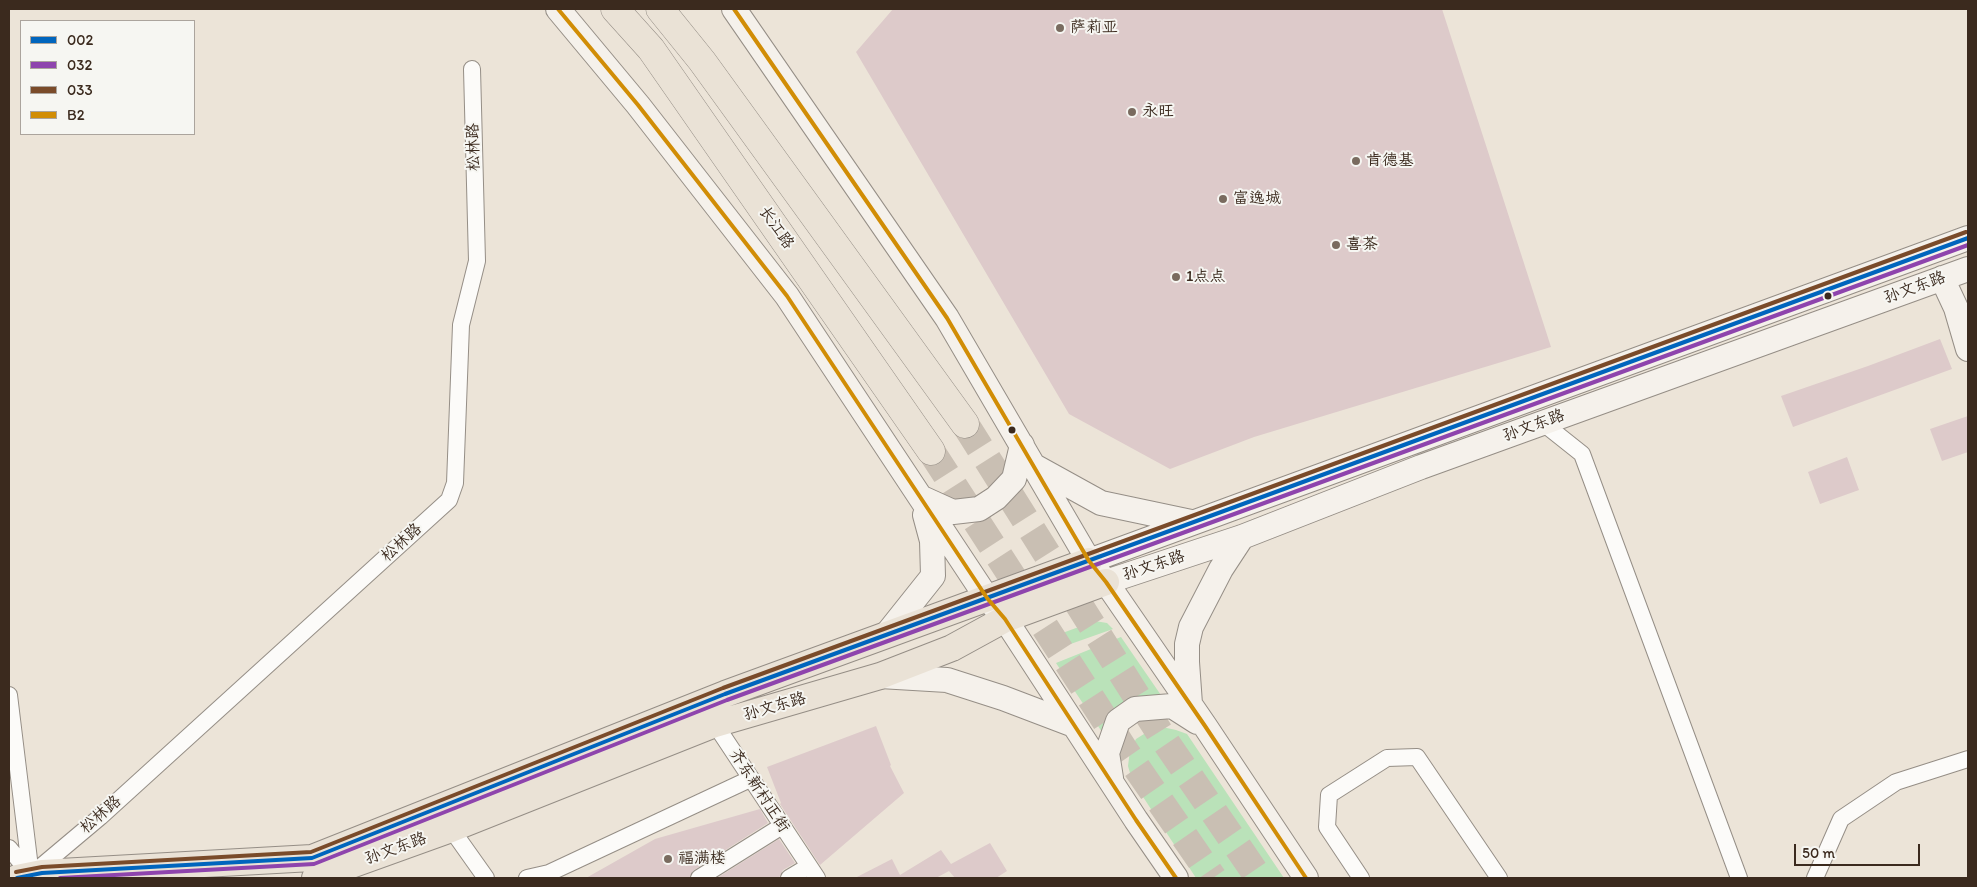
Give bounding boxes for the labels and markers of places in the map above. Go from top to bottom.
place label: 萨莉亚 [1070,18,1118,38]
marker: 萨莉亚 [1054,22,1066,34]
place label: 永旺 [1142,102,1174,122]
marker: 永旺 [1126,106,1138,118]
place label: 肯德基 [1366,151,1414,171]
marker: 肯德基 [1350,155,1362,167]
place label: 富逸城 [1233,189,1281,209]
marker: 富逸城 [1217,193,1229,205]
place label: 喜茶 [1346,235,1378,255]
marker: 喜茶 [1330,239,1342,251]
place label: 1点点 [1186,267,1225,287]
marker: 1点点 [1170,271,1182,283]
unlabelled marker [1823,291,1833,301]
unlabelled marker [1007,425,1017,435]
place label: 福满楼 [678,849,726,869]
marker: 福满楼 [662,853,674,865]

